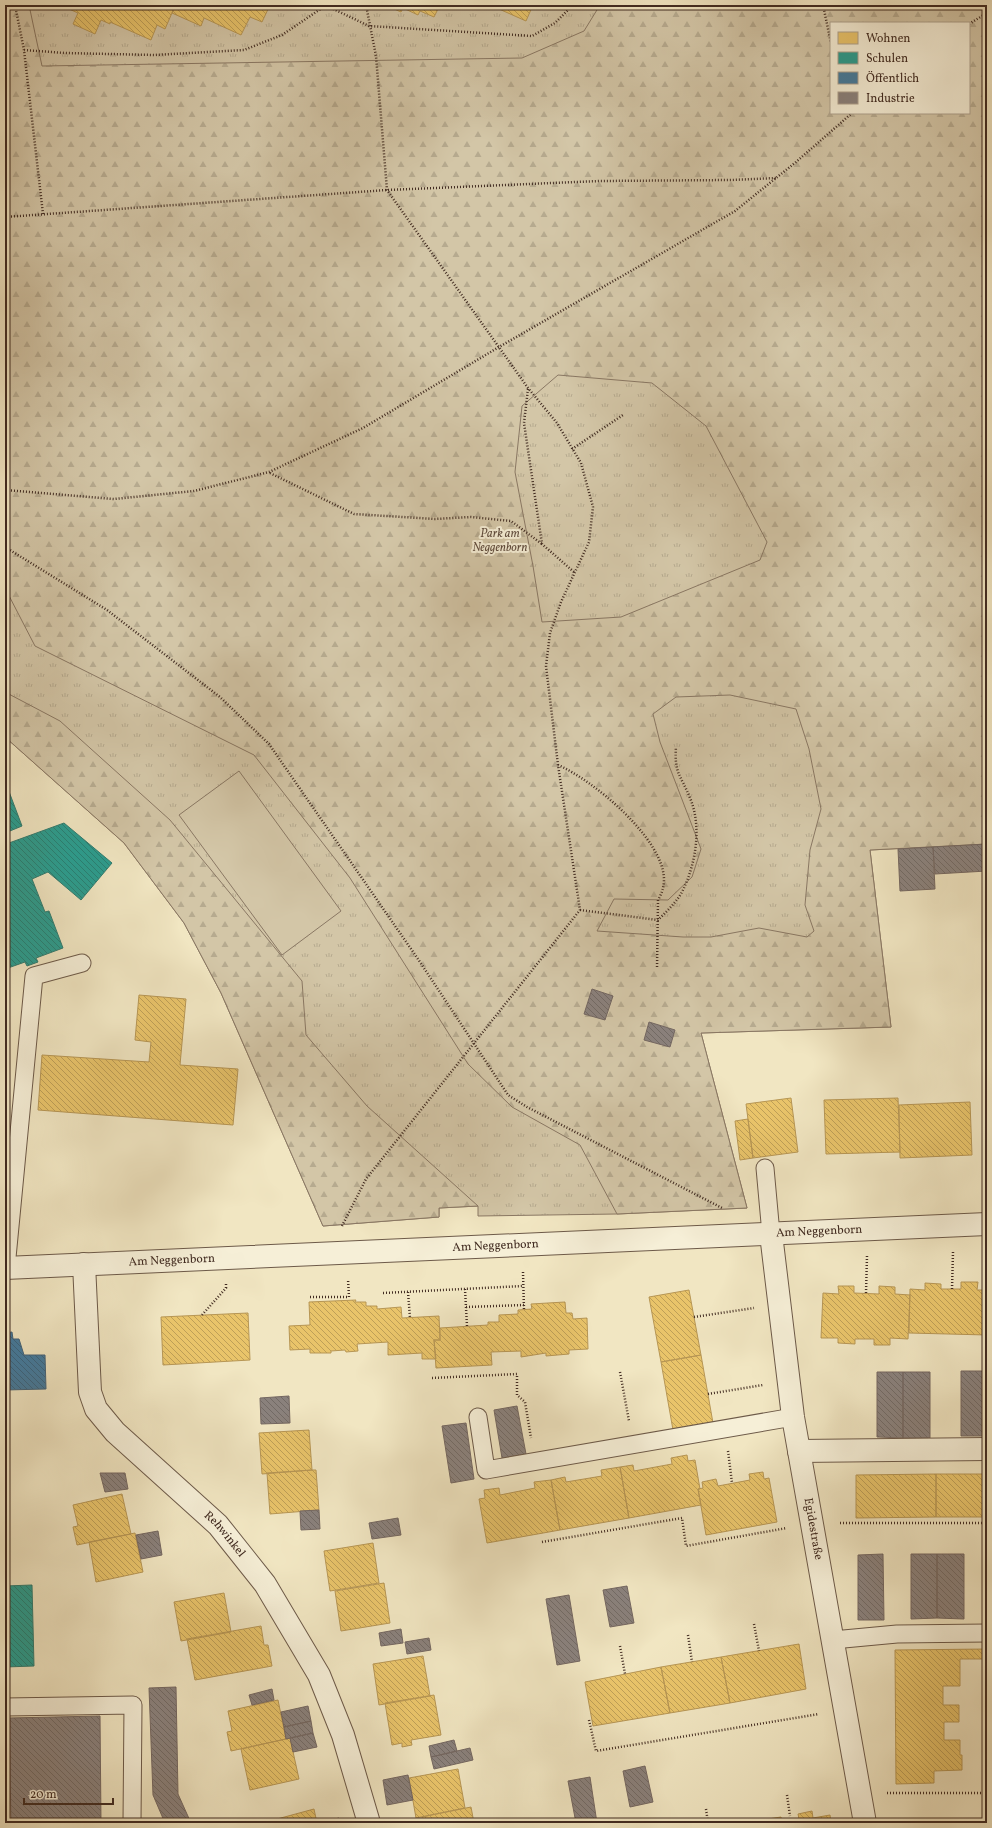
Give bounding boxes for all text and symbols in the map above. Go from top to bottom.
legend [830,22,970,114]
text: Wohnen [866,31,911,47]
text: Schulen [866,51,908,67]
text: Öffentlich [866,70,919,87]
text: Industrie [866,91,915,107]
park label: Park am Neggenborn [473,526,527,556]
street label: Am Neggenborn [776,1222,863,1241]
street label: Am Neggenborn [452,1236,539,1256]
street label: Am Neggenborn [128,1251,215,1270]
street label: Egidestraße [799,1497,826,1562]
street label: Rehwinkel [200,1508,249,1561]
scale bar [24,1780,113,1806]
text: 20 m [30,1787,57,1803]

